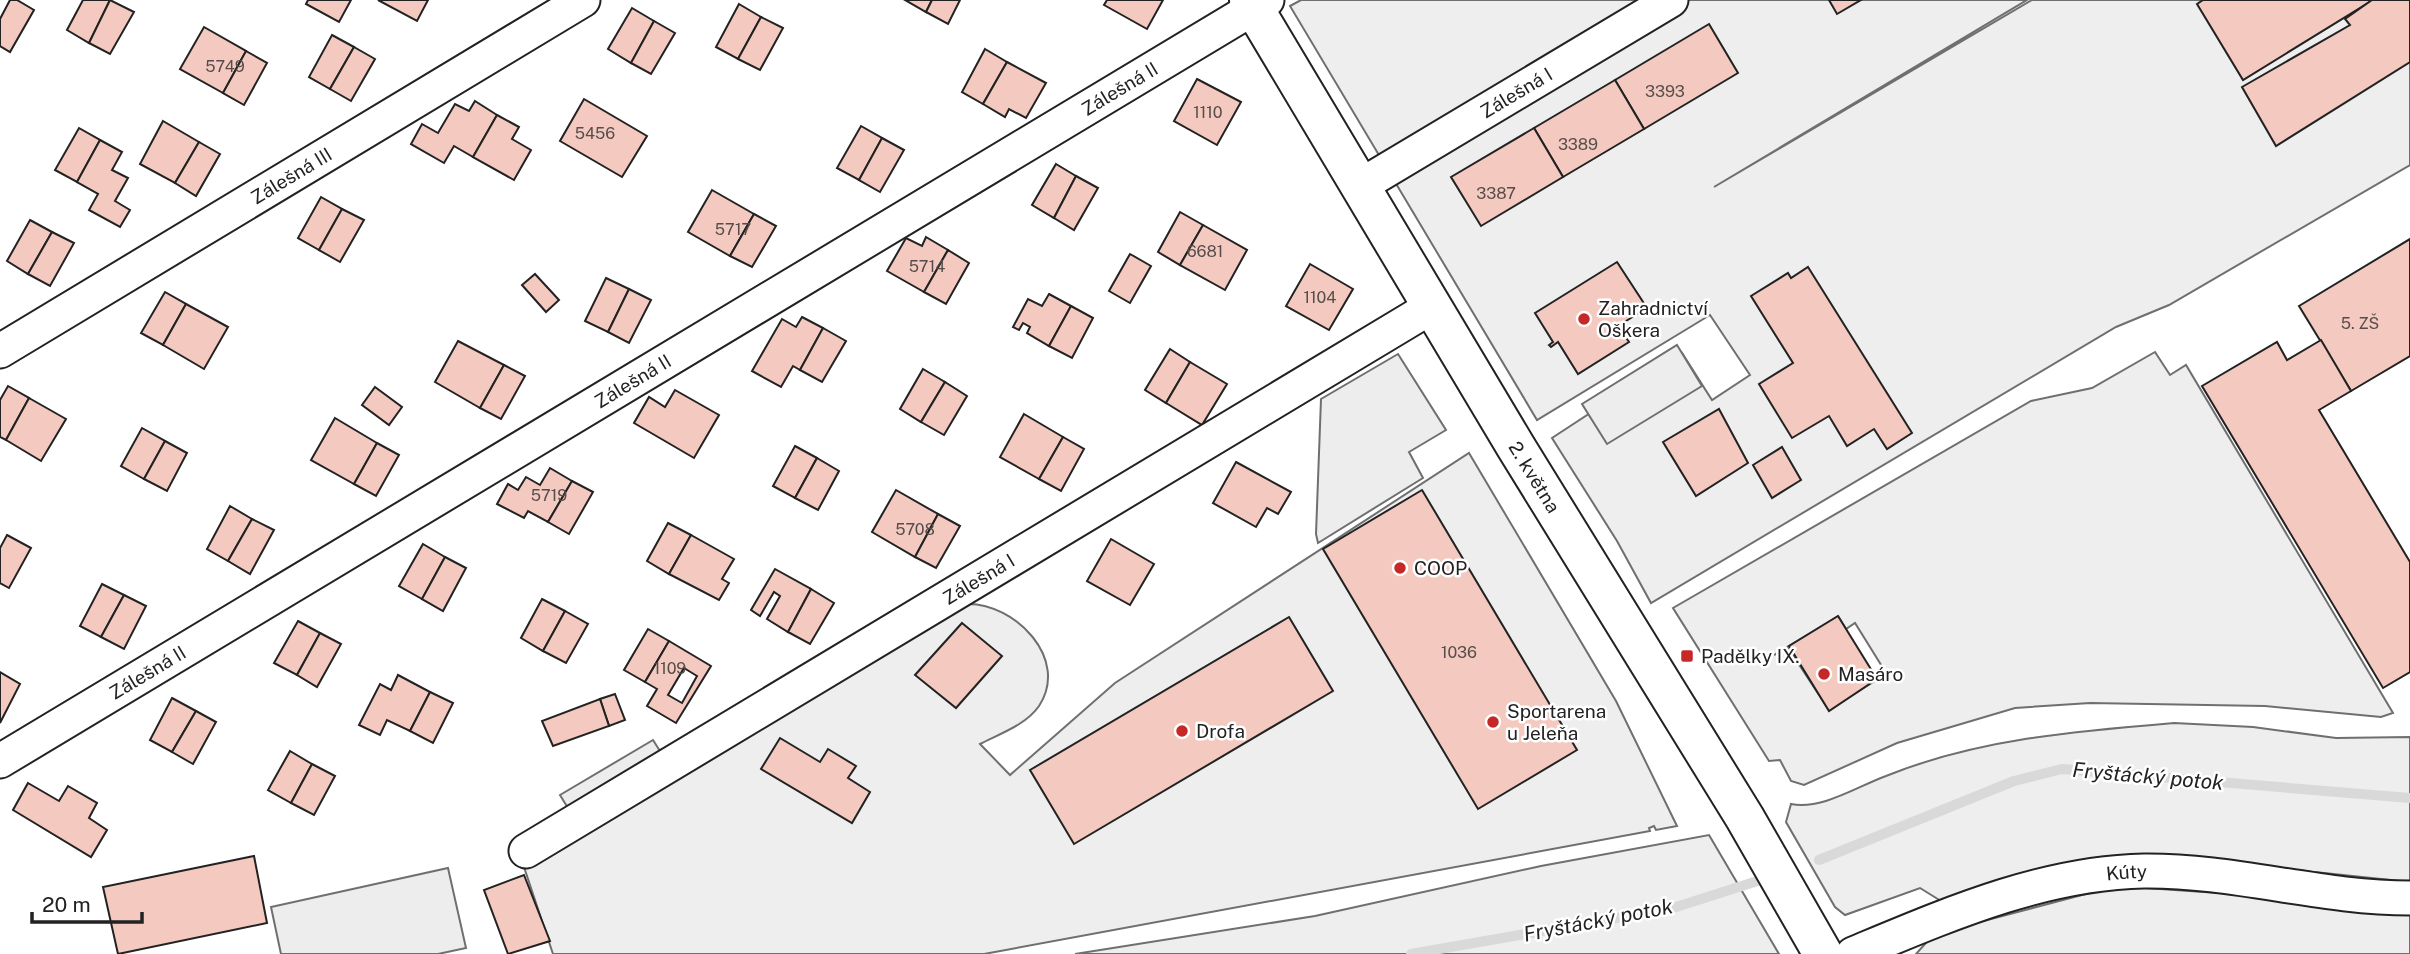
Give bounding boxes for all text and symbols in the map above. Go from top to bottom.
house number: 5749 [205,57,245,76]
street label: Zálešná II [1077,57,1162,120]
street label: Zálešná I [1476,63,1556,123]
house number: 3393 [1645,82,1685,101]
house number: 1110 [1193,103,1223,122]
house number: 5456 [575,124,615,143]
house number: 3389 [1558,135,1598,154]
street label: Zálešná III [247,143,336,208]
house number: 3387 [1476,184,1516,203]
house number: 5717 [715,220,751,239]
house number: 6681 [1187,242,1223,261]
house number: 5714 [909,257,945,276]
house number: 1104 [1304,288,1336,307]
place label: Zahradnictví Oškera [1598,297,1708,341]
marker: Zahradnictví Oškera [1576,311,1592,327]
house number: 5. ZŠ [2341,313,2379,333]
street label: Zálešná II [590,350,675,412]
street label: 2. května [1504,437,1565,517]
house number: 5719 [531,486,567,505]
house number: 5708 [895,520,935,539]
street label: Zálešná I [939,549,1018,609]
place label: COOP [1414,557,1467,579]
marker: COOP [1392,560,1408,576]
street label: Zálešná II [105,641,190,704]
house number: 1036 [1441,643,1477,662]
place label: Padělky IX. [1701,645,1799,667]
marker: Padělky IX. [1679,648,1695,664]
house number: 1109 [654,659,686,678]
place label: Masáro [1838,663,1903,685]
marker: Masáro [1816,666,1832,682]
place label: Sportarena u Jeleňa [1507,700,1606,744]
marker: Sportarena u Jeleňa [1485,714,1501,730]
place label: Drofa [1196,720,1245,742]
marker: Drofa [1174,723,1190,739]
water label: Fryštácký potok [2071,757,2225,795]
street label: Kúty [2105,860,2147,884]
scale bar [32,880,142,924]
text: 20 m [42,892,91,917]
water label: Fryštácký potok [1521,893,1675,947]

